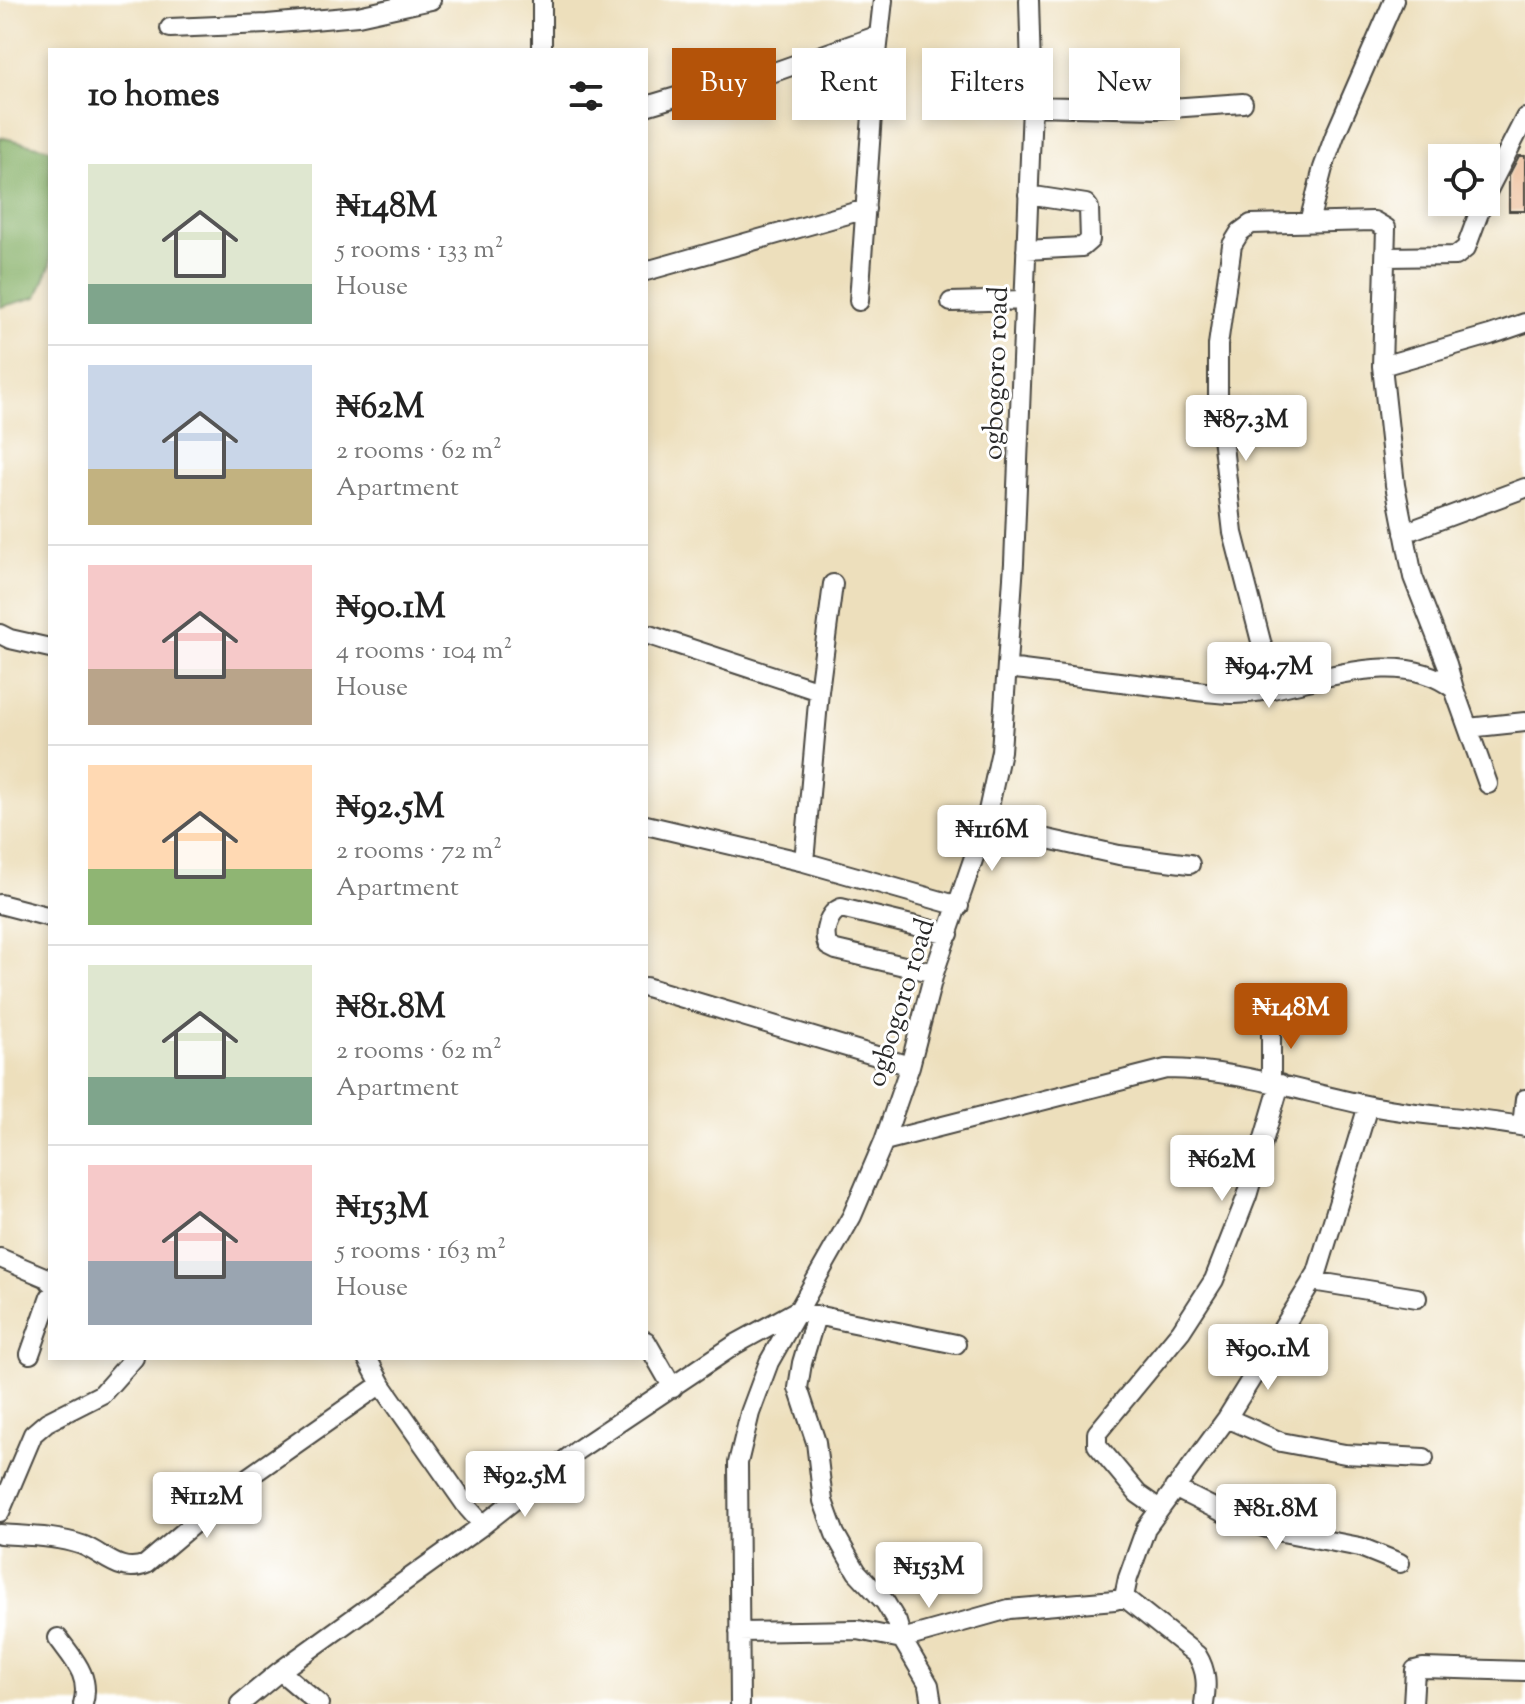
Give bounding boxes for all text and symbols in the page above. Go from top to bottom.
chip: Buy [672,48,776,120]
chip: Rent [792,48,906,120]
chip: Filters [922,48,1053,120]
chip: New [1069,48,1180,120]
text: 10 homes [88,72,220,121]
icon: filters [564,74,608,118]
map controls [1428,144,1500,216]
button: locate [1428,144,1500,216]
text: ₦148M [336,183,437,232]
icon: home [152,196,248,292]
text: 5 rooms · 133 m² [336,232,504,269]
text: House [336,269,408,306]
street label: ogbogoro road [974,285,1020,461]
text: ₦62M [336,384,424,433]
pin: ₦87.3M [1181,395,1311,463]
icon: home [152,397,248,493]
text: ₦87.3M [1204,402,1288,439]
text: 2 rooms · 62 m² [336,433,502,470]
text: Apartment [336,470,459,507]
text: ₦90.1M [336,584,446,633]
icon: home [152,597,248,693]
text: 4 rooms · 104 m² [336,633,512,670]
pin: ₦94.7M [1204,642,1334,710]
text: ₦94.7M [1225,649,1313,686]
text: House [336,670,408,707]
text: ₦92.5M [336,784,444,833]
icon: home [152,797,248,893]
pin: ₦116M [936,805,1048,873]
text: ₦116M [955,812,1029,849]
text: 2 rooms · 72 m² [336,833,502,870]
text: Apartment [336,870,459,907]
street label: ogbogoro road [857,914,946,1092]
pin: ₦148M [1235,983,1347,1051]
text: ₦81.8M [336,984,446,1033]
text: ₦148M [1252,990,1330,1027]
icon: home [152,997,248,1093]
text: 2 rooms · 62 m² [336,1033,502,1070]
text: Apartment [336,1070,459,1107]
pin: ₦62M [1175,1135,1269,1203]
text: ₦62M [1188,1142,1256,1179]
text: ₦153M [336,1184,429,1233]
icon: home [152,1197,248,1293]
text: 5 rooms · 163 m² [336,1233,506,1270]
text: House [336,1270,408,1307]
pin: ₦90.1M [1203,1324,1333,1392]
text: ₦90.1M [1226,1331,1310,1368]
pin: ₦92.5M [460,1451,590,1519]
text: ₦92.5M [484,1458,566,1495]
pin: ₦112M [151,1472,263,1540]
text: ₦112M [171,1479,243,1516]
pin: ₦81.8M [1211,1484,1341,1552]
text: ₦81.8M [1234,1491,1318,1528]
pin: ₦153M [873,1542,985,1610]
text: ₦153M [894,1549,964,1586]

